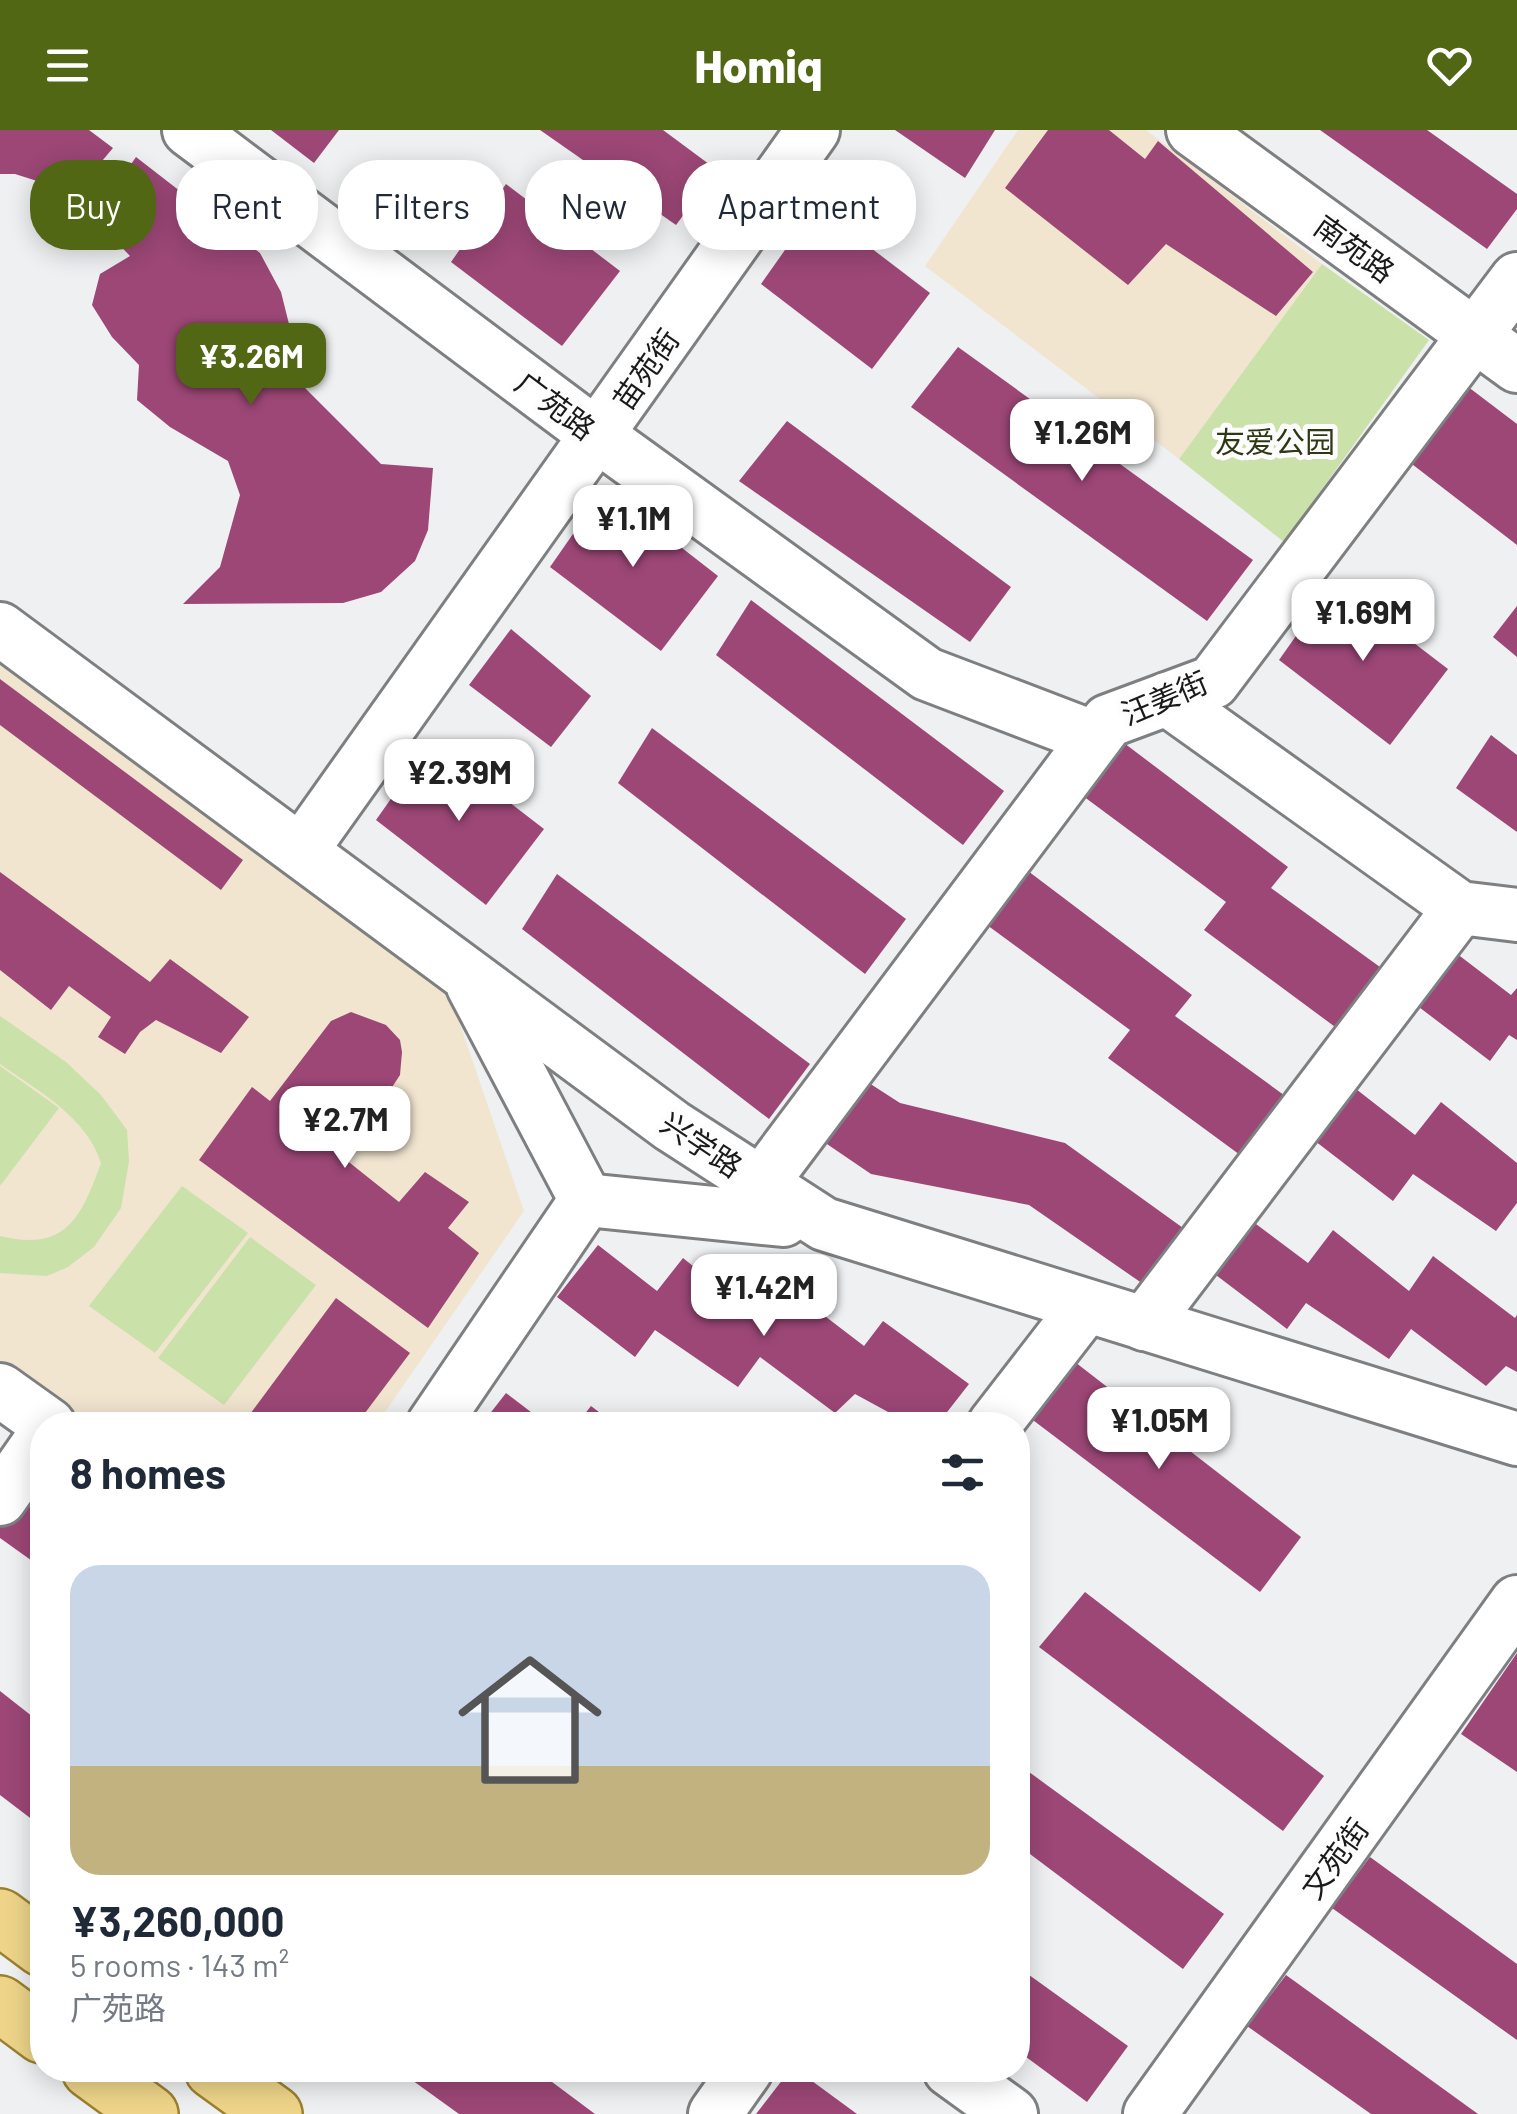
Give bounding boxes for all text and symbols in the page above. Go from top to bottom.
icon: menu [40,38,95,93]
text: Homiq [694,38,823,92]
icon: heart [1422,38,1477,93]
chip: Buy [30,160,156,250]
chip: Rent [176,160,318,250]
chip: Filters [338,160,505,250]
chip: New [525,160,662,250]
chip: Apartment [682,160,916,250]
street label: 南苑路 [1308,207,1402,289]
street label: 苗苑街 [604,322,686,416]
pin: ¥3.26M [170,323,332,408]
text: ¥3.26M [198,336,304,374]
street label: 广苑路 [509,364,603,446]
pin: ¥1.26M [1001,399,1163,484]
text: ¥1.26M [1032,412,1132,450]
park label: 友爱公园 [1215,423,1335,459]
pin: ¥1.1M [563,485,703,570]
text: ¥1.1M [595,498,671,536]
pin: ¥1.69M [1282,579,1444,664]
text: ¥1.69M [1314,592,1412,630]
street label: 汪姜街 [1116,663,1212,731]
pin: ¥2.39M [378,739,540,824]
text: ¥2.39M [406,752,512,790]
pin: ¥2.7M [275,1086,415,1171]
text: ¥2.7M [301,1099,389,1137]
street label: 兴学路 [655,1104,749,1184]
pin: ¥1.42M [683,1254,845,1339]
text: ¥1.42M [713,1267,815,1305]
pin: ¥1.05M [1078,1387,1240,1472]
text: ¥1.05M [1109,1400,1209,1438]
icon: filters [935,1445,990,1500]
text: 8 homes [70,1447,226,1497]
icon: home [440,1630,620,1810]
street label: 文苑街 [1293,1811,1375,1905]
text: ¥3,260,000 [70,1895,285,1945]
text: 5 rooms · 143 m² [70,1945,289,1983]
text: 广苑路 [70,1988,166,2026]

